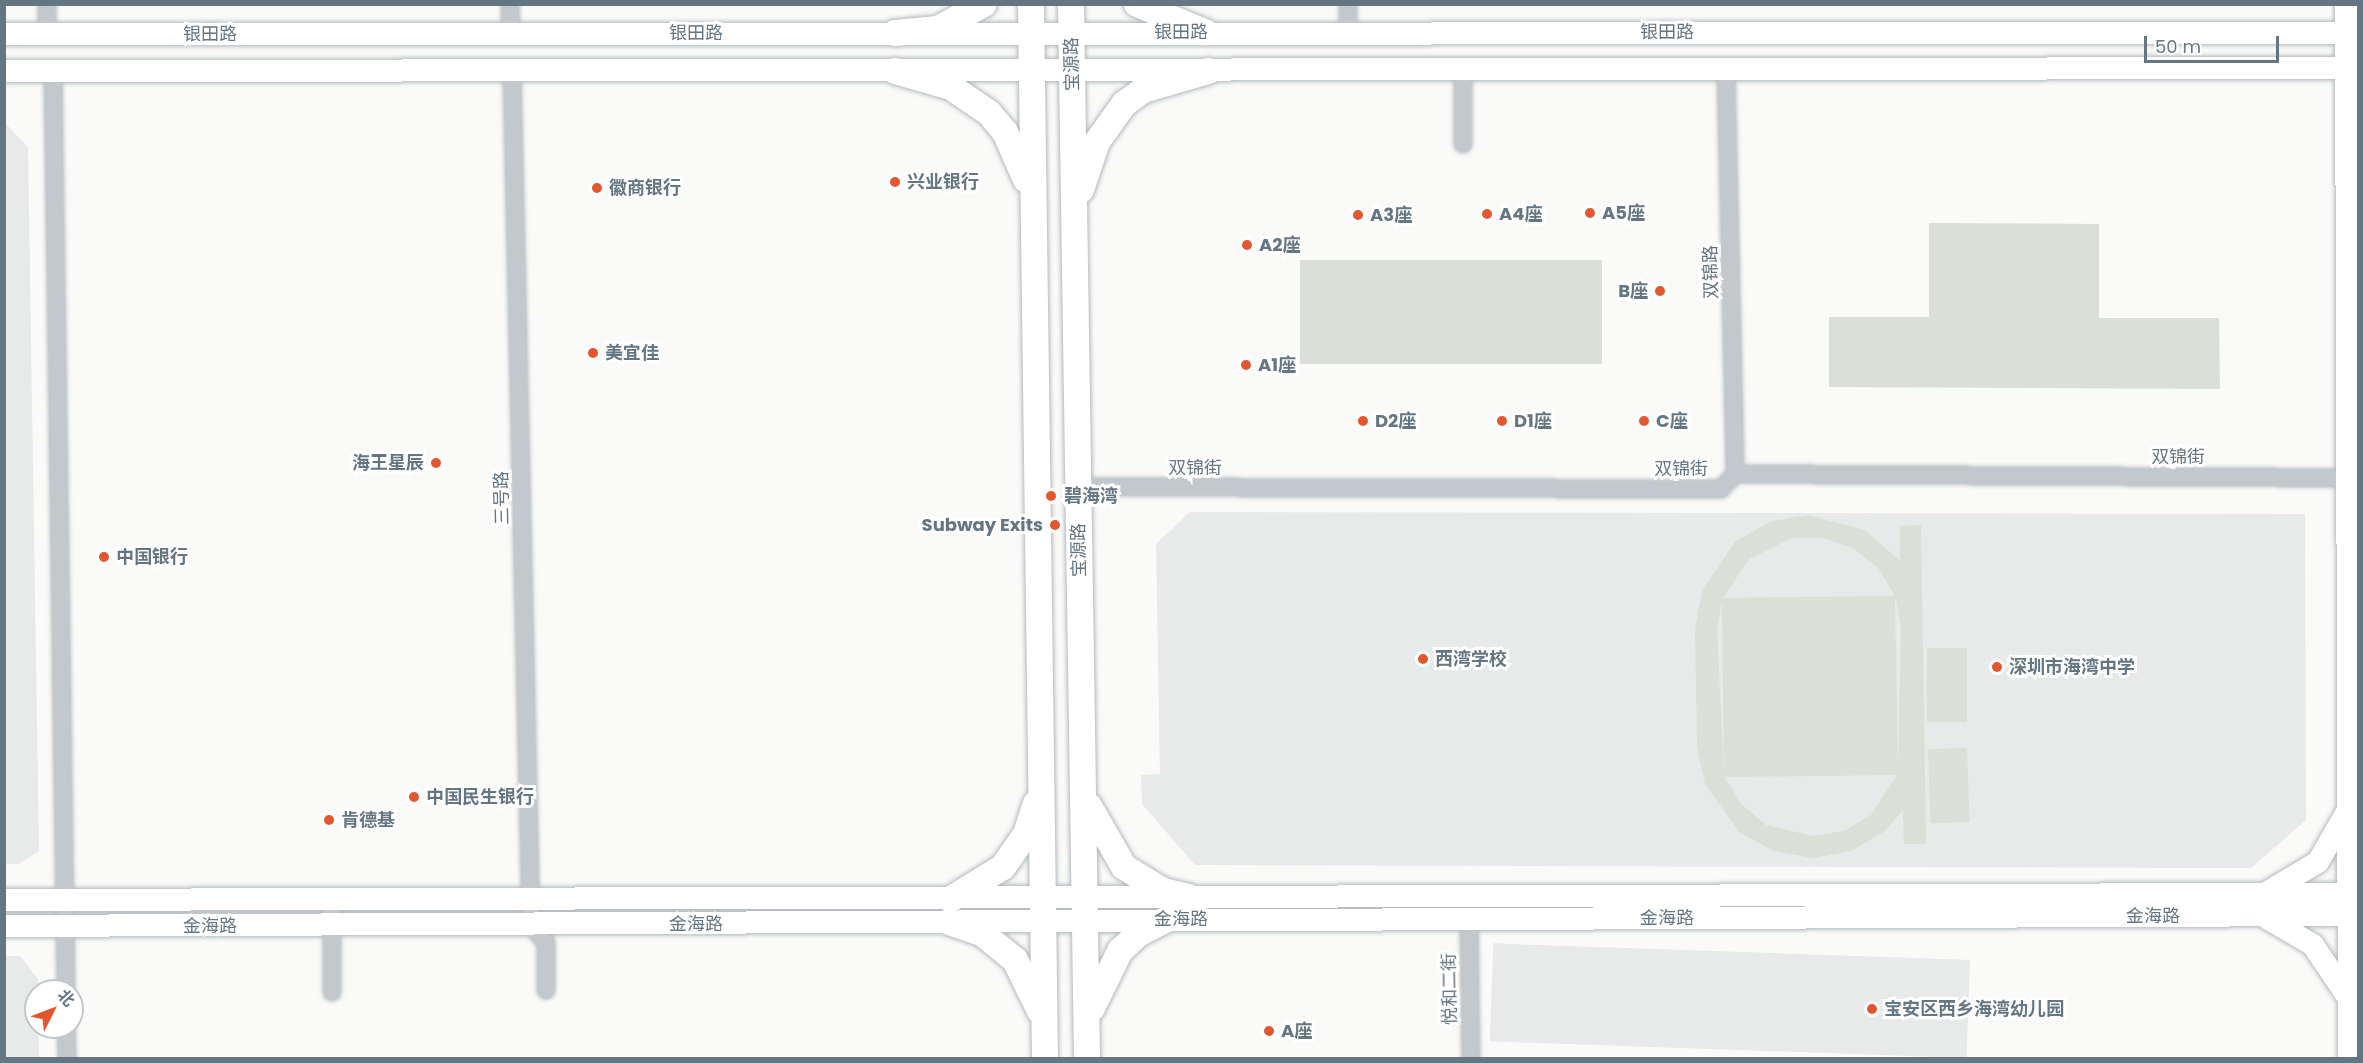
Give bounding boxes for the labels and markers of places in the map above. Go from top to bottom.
place label: 兴业银行 [907,171,979,193]
marker: 兴业银行 [888,175,902,189]
place label: 徽商银行 [609,177,681,199]
marker: 徽商银行 [590,181,604,195]
place label: A5座 [1602,202,1645,224]
place label: A4座 [1499,203,1542,225]
place label: A3座 [1370,204,1412,226]
marker: A5座 [1583,206,1597,220]
marker: A4座 [1480,207,1494,221]
marker: A3座 [1351,208,1365,222]
place label: A2座 [1259,234,1301,256]
marker: A2座 [1240,238,1254,252]
place label: B座 [1618,280,1648,302]
marker: B座 [1653,284,1667,298]
place label: 美宜佳 [605,342,659,364]
marker: 美宜佳 [586,346,600,360]
place label: A1座 [1258,354,1296,376]
marker: A1座 [1239,358,1253,372]
place label: D2座 [1375,410,1416,432]
place label: D1座 [1514,410,1552,432]
place label: C座 [1656,410,1688,432]
marker: D2座 [1356,414,1370,428]
marker: D1座 [1495,414,1509,428]
marker: C座 [1637,414,1651,428]
place label: 海王星辰 [352,452,424,474]
marker: 海王星辰 [429,456,443,470]
place label: 碧海湾 [1064,485,1118,507]
marker: 碧海湾 [1042,487,1060,505]
place label: Subway Exits [922,514,1043,536]
marker: Subway Exits [1048,518,1062,532]
place label: 中国银行 [116,546,188,568]
marker: 中国银行 [97,550,111,564]
place label: 西湾学校 [1435,648,1507,670]
marker: 西湾学校 [1416,652,1430,666]
place label: 深圳市海湾中学 [2009,656,2135,678]
marker: 深圳市海湾中学 [1990,660,2004,674]
place label: 中国民生银行 [426,786,534,808]
marker: 中国民生银行 [407,790,421,804]
place label: 肯德基 [341,809,395,831]
marker: 肯德基 [322,813,336,827]
place label: 宝安区西乡海湾幼儿园 [1884,998,2064,1020]
marker: 宝安区西乡海湾幼儿园 [1865,1002,1879,1016]
place label: A座 [1281,1020,1312,1042]
marker: A座 [1262,1024,1276,1038]

